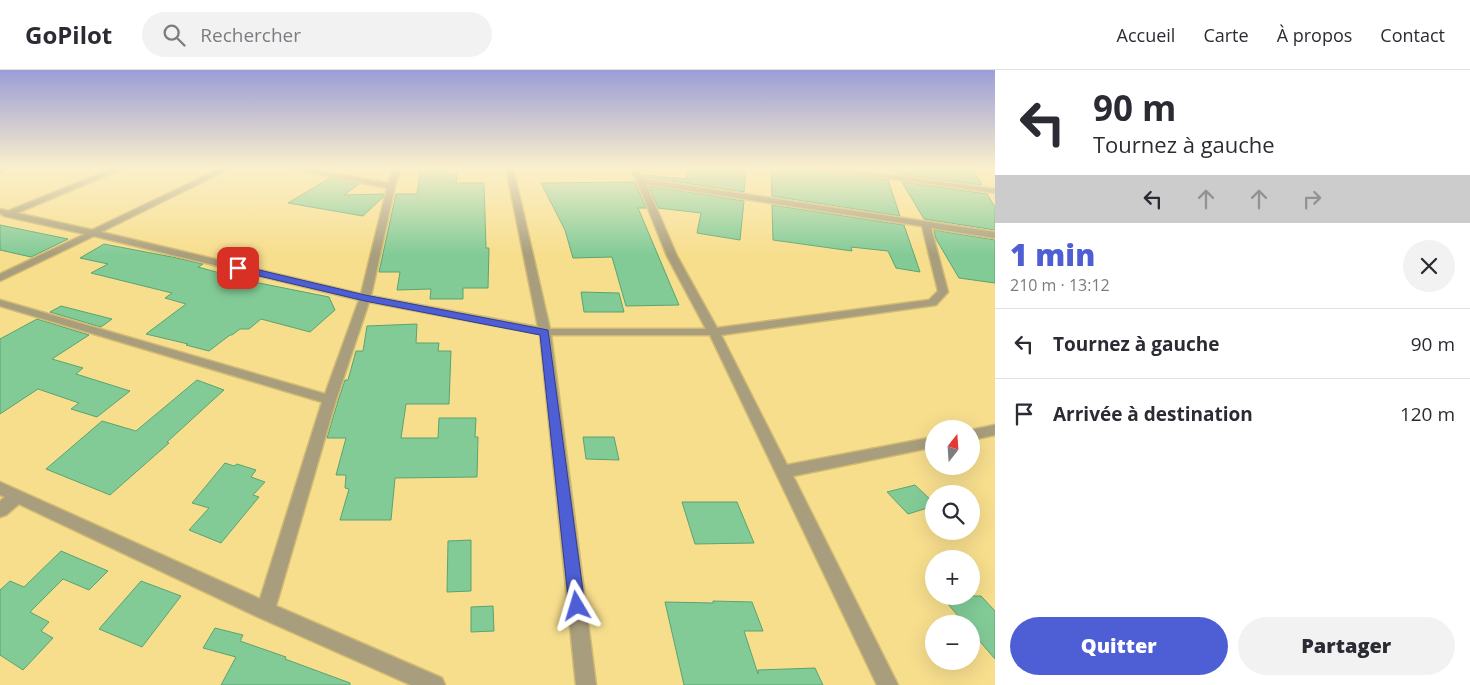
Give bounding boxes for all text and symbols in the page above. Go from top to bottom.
search box [142,12,492,57]
text: GoPilot [25,18,112,51]
icon: search [160,21,188,49]
text: Rechercher [200,22,301,48]
text: Accueil [1117,23,1175,47]
text: Carte [1203,23,1249,47]
text: À propos [1277,23,1352,47]
text: Contact [1380,23,1445,47]
text: 90 m [1093,84,1176,131]
icon: left [1010,90,1075,155]
text: Tournez à gauche [1093,129,1275,159]
icon: left [1139,185,1167,213]
icon: ahead [1192,185,1220,213]
icon: ahead [1245,185,1273,213]
icon: right [1298,185,1326,213]
text: 1 min [1010,234,1095,275]
button: close [1403,240,1455,292]
pin [217,247,259,289]
icon: arrive [224,254,252,282]
text: 210 m · 13:12 [1010,274,1110,296]
icon: left [1010,330,1038,358]
text: Tournez à gauche [1053,331,1219,357]
text: 90 m [1411,331,1455,357]
icon: arrive [1010,400,1038,428]
text: Arrivée à destination [1053,401,1253,427]
text: 120 m [1400,401,1455,427]
north arrow [925,420,980,475]
map controls [925,420,980,670]
button: search [925,485,980,540]
button: + [925,550,980,605]
position arrow [550,579,602,631]
button: − [925,615,980,670]
button: Quitter [1010,617,1228,675]
button: Partager [1238,617,1455,675]

